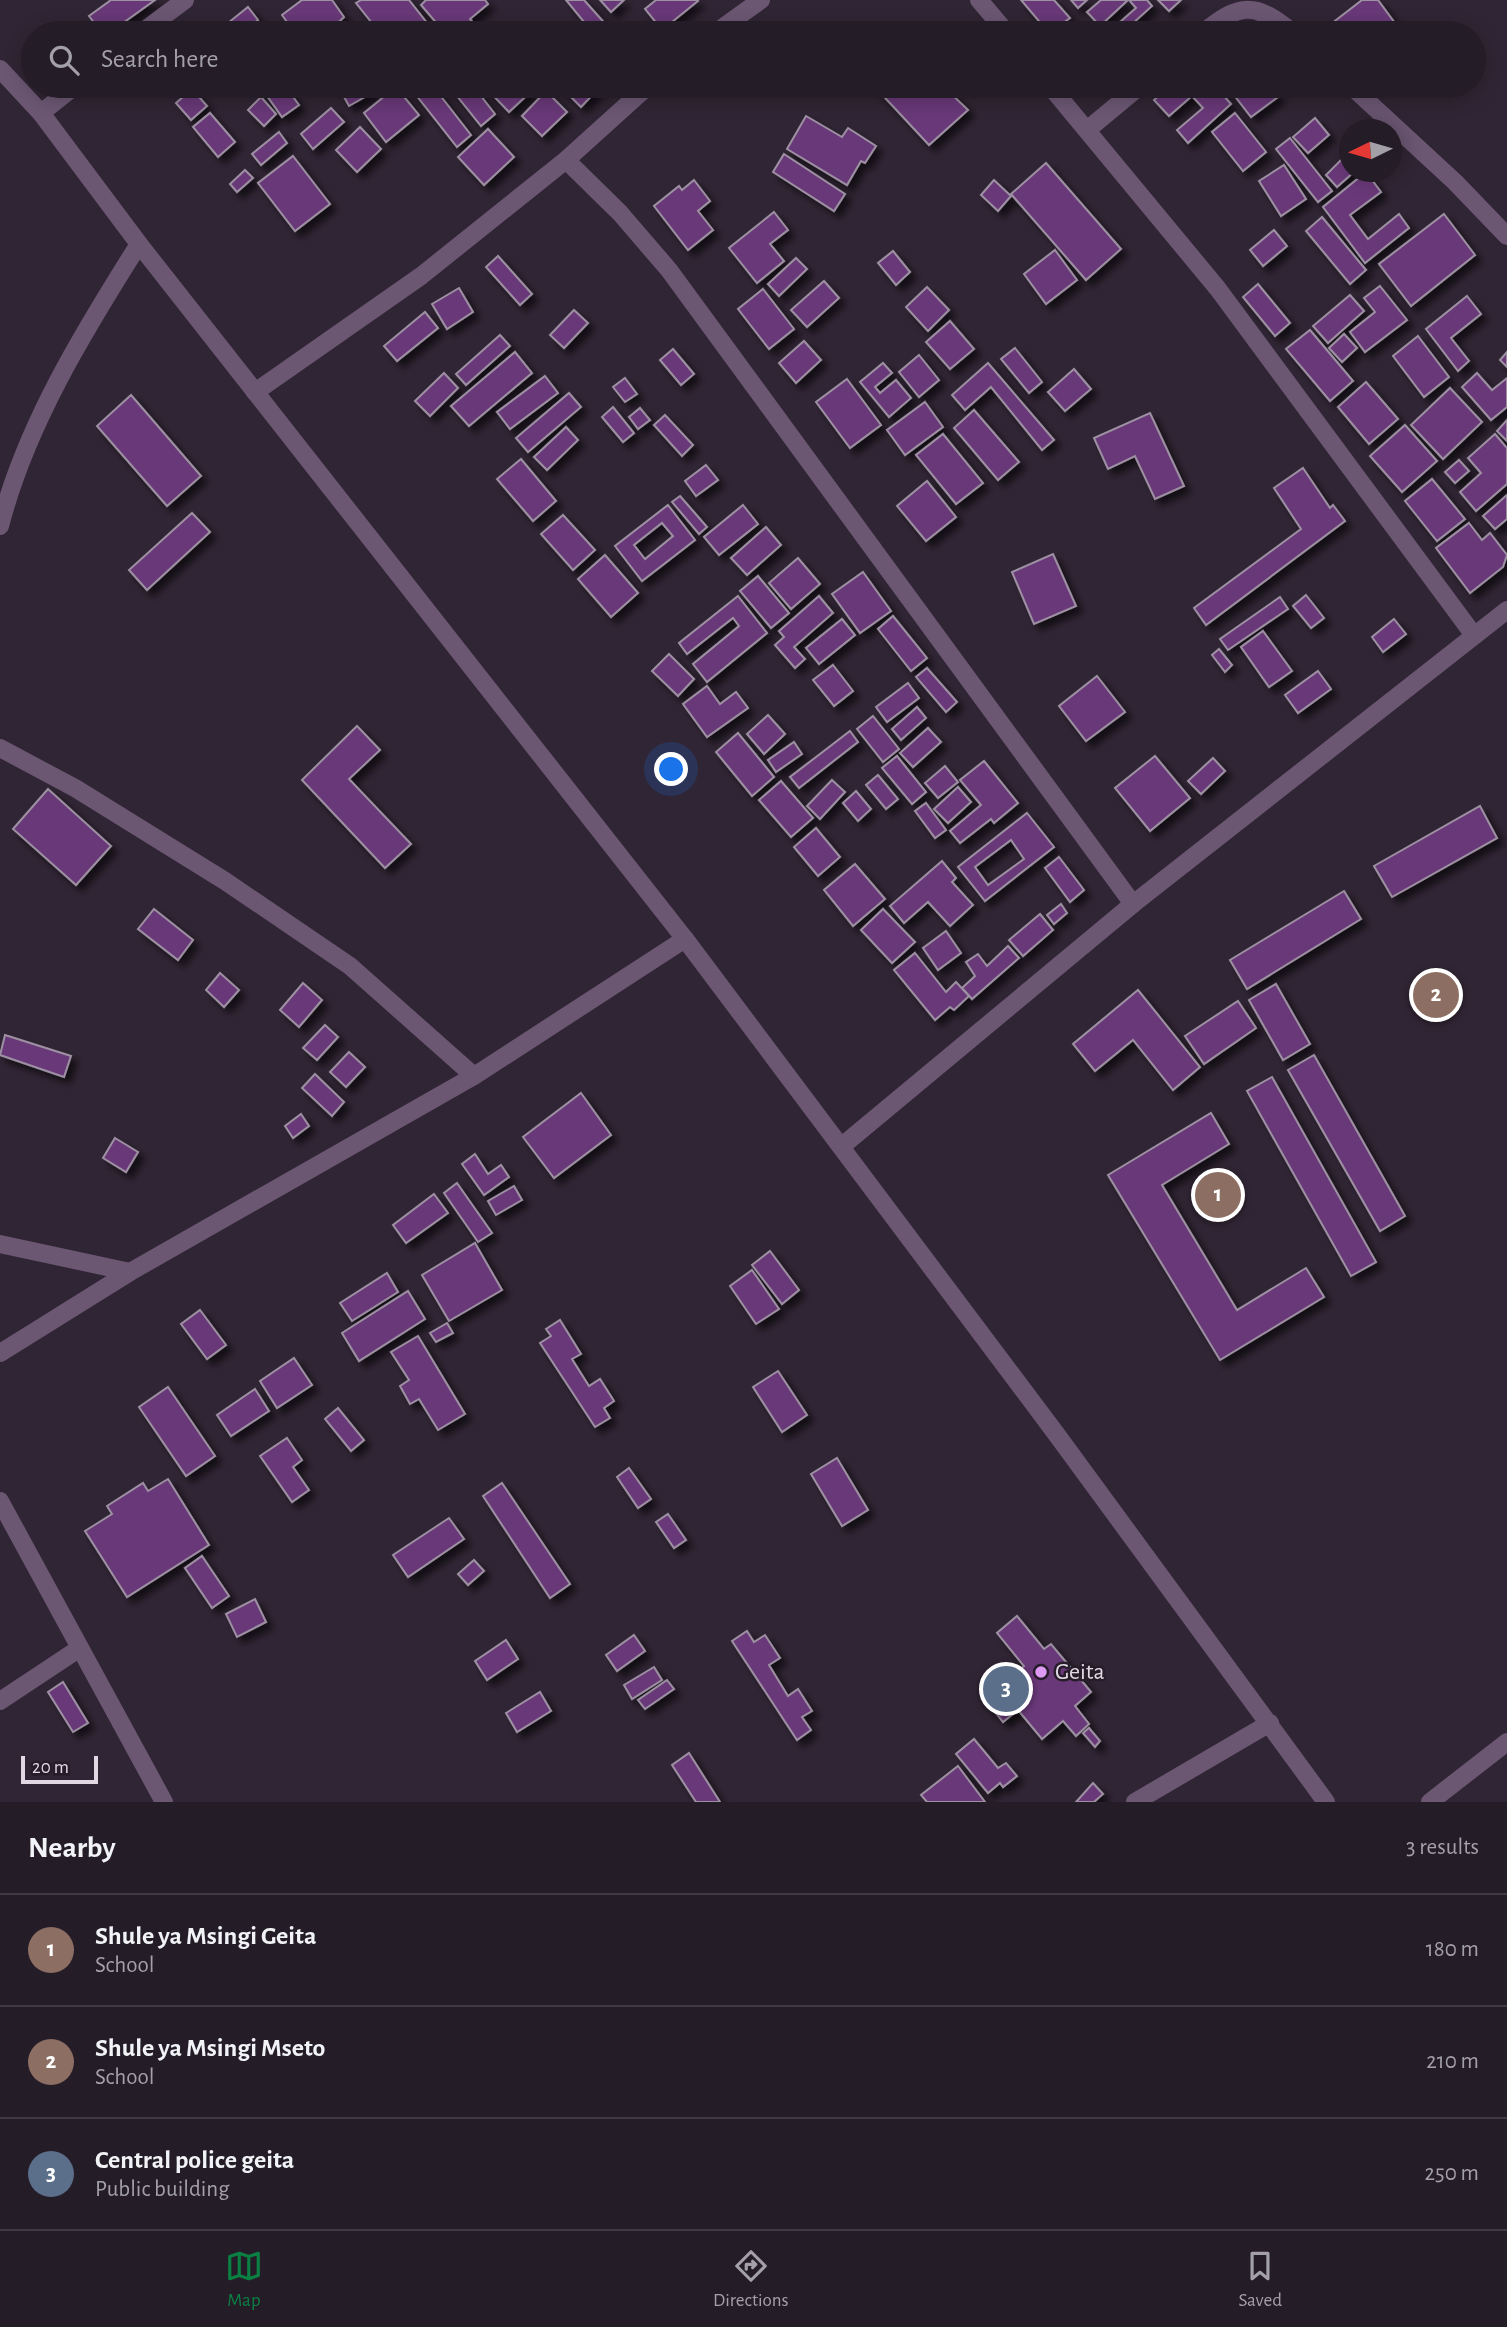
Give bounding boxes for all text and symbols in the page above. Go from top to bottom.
search box [21,21,1486,98]
icon: search [45,41,83,79]
text: Search here [101,46,219,72]
north arrow [1339,119,1402,182]
your location [654,752,688,786]
pin: 2 [1413,969,1459,1021]
pin: 1 [1195,1169,1241,1221]
place label: Geita [1055,1660,1105,1684]
pin: 3 [983,1663,1029,1715]
marker: Geita [1033,1664,1049,1680]
scale bar [21,1753,98,1785]
text: 20 m [32,1758,69,1777]
text: Nearby [28,1833,116,1863]
text: 3 results [1406,1836,1479,1859]
text: Shule ya Msingi Geita [95,1923,316,1949]
text: 1 [47,1938,55,1961]
text: 180 m [1426,1938,1479,1961]
text: School [95,1954,154,1977]
text: Shule ya Msingi Mseto [95,2035,325,2061]
text: 2 [46,2050,56,2073]
text: 210 m [1426,2050,1479,2073]
text: School [95,2066,154,2089]
text: Central police geita [95,2147,294,2173]
text: 3 [46,2162,56,2185]
text: 250 m [1425,2162,1479,2185]
text: Public building [95,2178,229,2201]
tab: Map [225,2247,263,2312]
tab: Directions [713,2247,789,2312]
tab: Saved [1239,2247,1282,2312]

